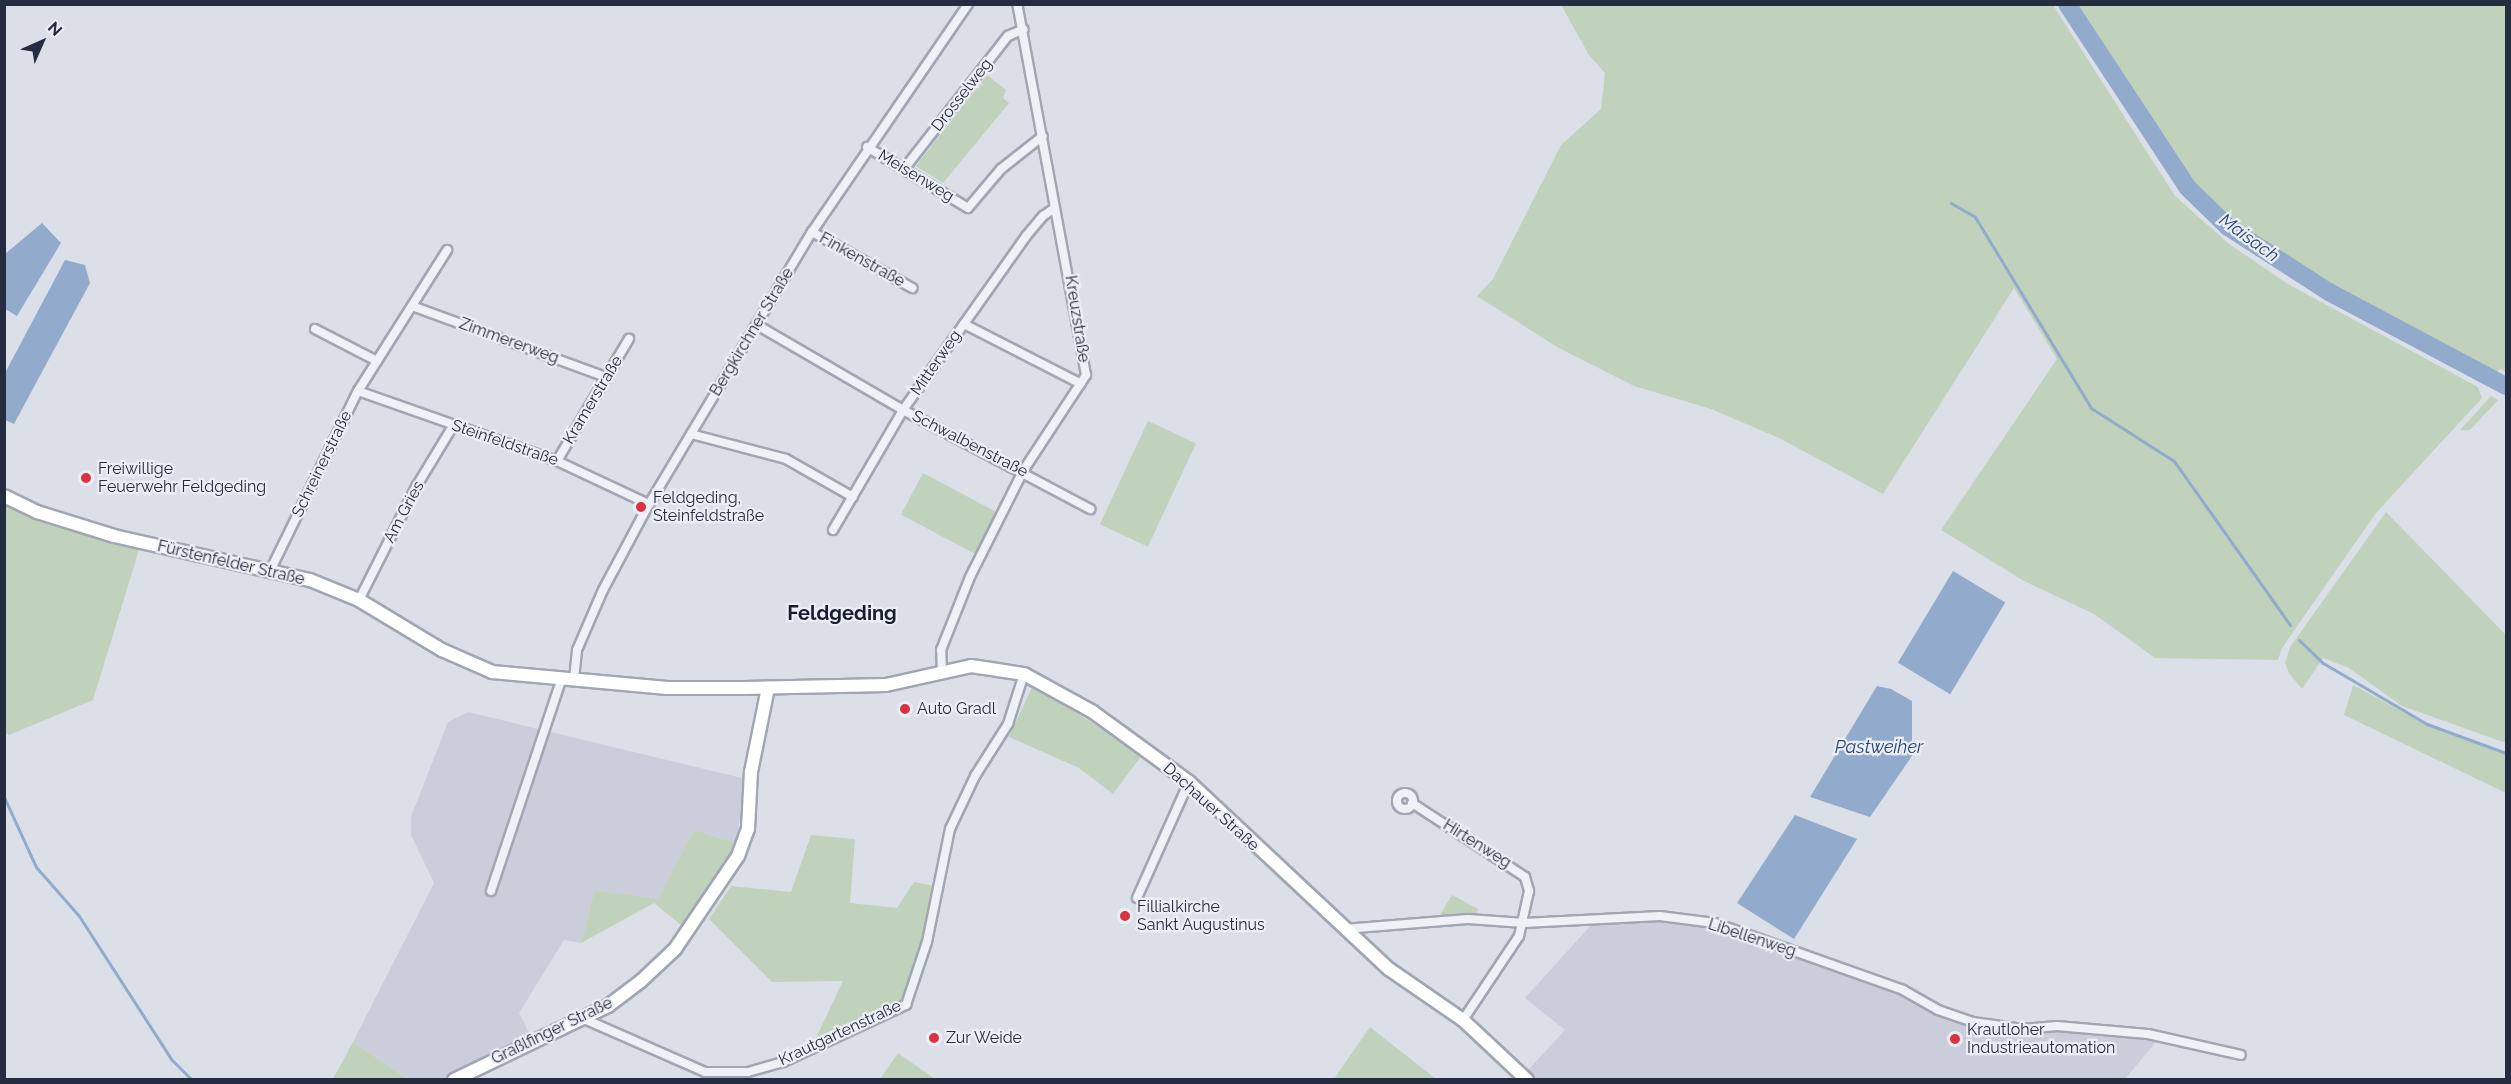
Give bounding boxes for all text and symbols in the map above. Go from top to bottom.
north arrow [12,12,72,72]
text: N [44,18,66,40]
street label: Drosselweg [928,55,996,135]
street label: Meisenweg [875,146,957,206]
water label: Maisach [2215,209,2283,267]
street label: Finkenstraße [816,229,908,291]
street label: Bergkirchner Straße [706,264,798,400]
street label: Kreuzstraße [1061,274,1093,364]
street label: Zimmererweg [457,314,561,368]
street label: Mitterweg [907,327,965,399]
street label: Kramerstraße [559,352,627,448]
street label: Schwalbenstraße [909,406,1031,482]
street label: Schreinerstraße [288,408,356,520]
street label: Steinfeldstraße [449,416,561,470]
place label: Freiwillige Feuerwehr Feldgeding [98,459,266,497]
marker: Freiwillige Feuerwehr Feldgeding [79,471,93,485]
street label: Am Gries [380,478,428,546]
place label: Feldgeding, Steinfeldstraße [653,488,764,526]
marker: Feldgeding, Steinfeldstraße [634,500,648,514]
street label: Fürstenfelder Straße [155,537,307,589]
district label: Feldgeding [787,601,897,625]
place label: Auto Gradl [917,699,996,719]
marker: Auto Gradl [898,702,912,716]
water label: Pastweiher [1835,736,1923,758]
street label: Dachauer Straße [1159,759,1263,855]
street label: Hirtenweg [1439,816,1515,872]
place label: Fillialkirche Sankt Augustinus [1137,897,1265,935]
marker: Fillialkirche Sankt Augustinus [1118,909,1132,923]
street label: Libellenweg [1706,915,1798,961]
street label: Graßlfinger Straße [488,993,616,1069]
street label: Krautgartenstraße [776,996,904,1070]
place label: Krautloher Industrieautomation [1967,1020,2115,1058]
place label: Zur Weide [946,1028,1023,1048]
marker: Zur Weide [927,1031,941,1045]
marker: Krautloher Industrieautomation [1948,1032,1962,1046]

